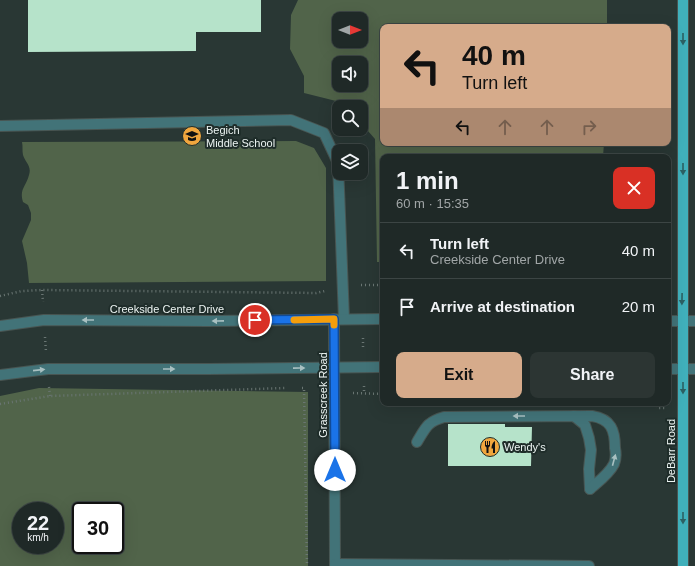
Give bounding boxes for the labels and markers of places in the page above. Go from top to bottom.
place label: Begich Middle School [206,124,275,149]
school or university icon: Begich Middle School [181,125,203,147]
pin [238,303,272,337]
restaurant icon: Wendy's [479,436,501,458]
place label: Wendy's [504,441,546,453]

